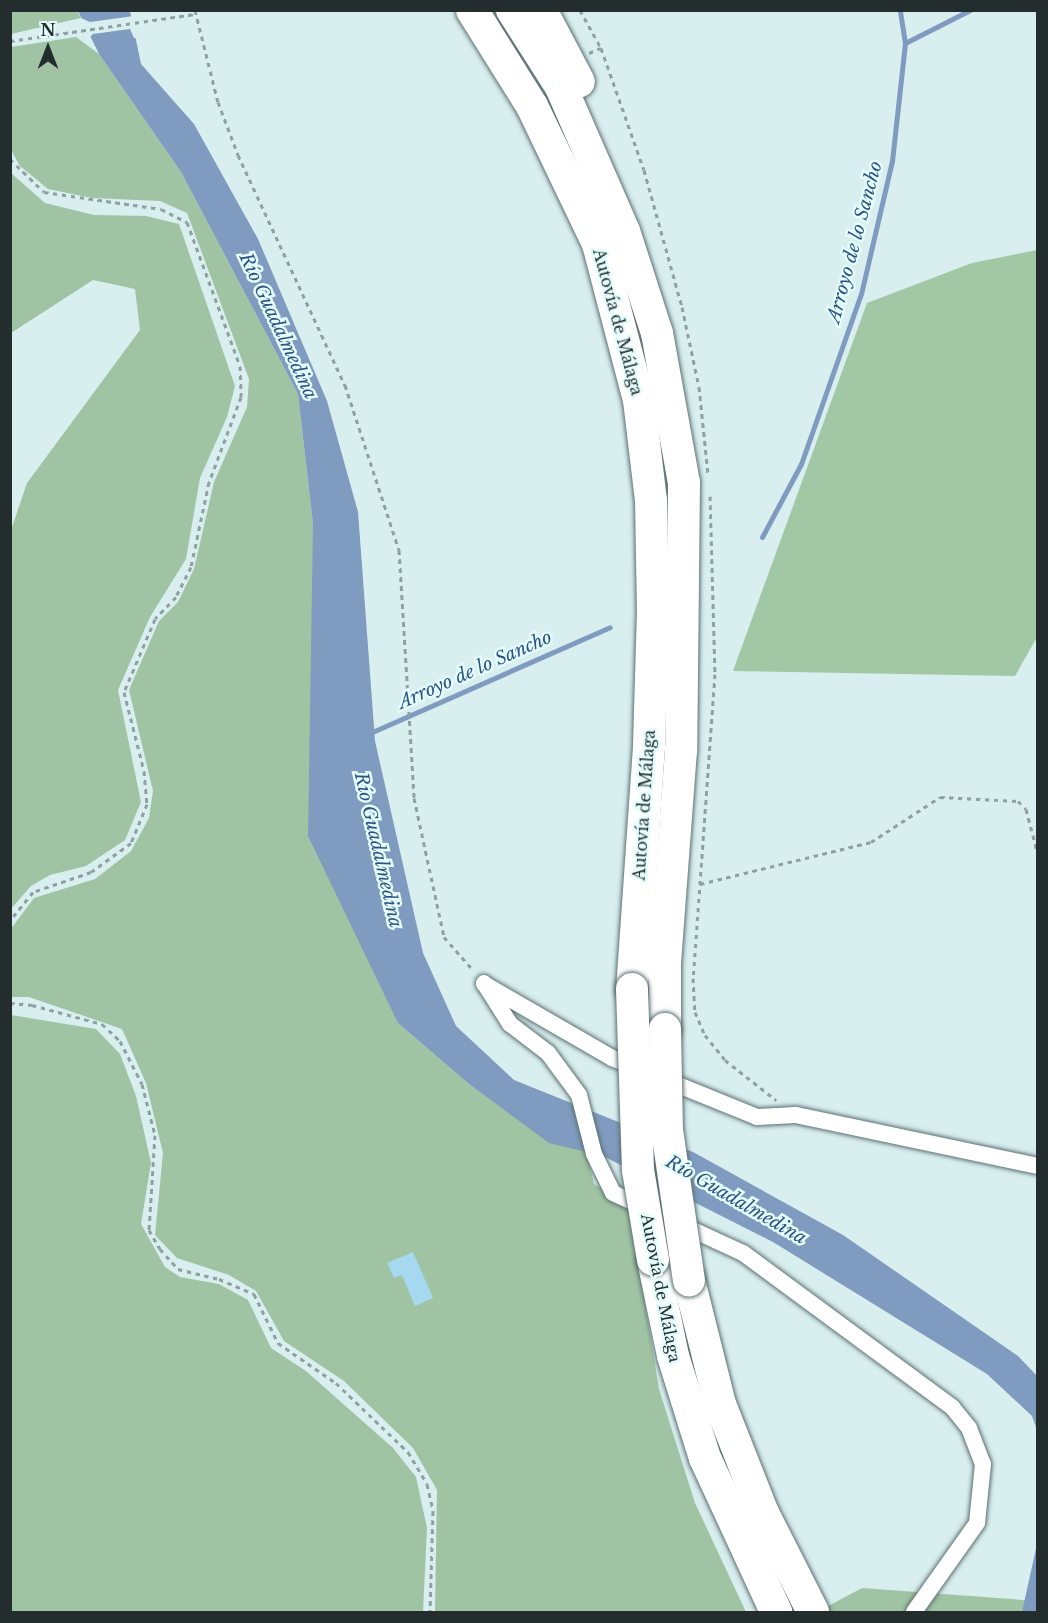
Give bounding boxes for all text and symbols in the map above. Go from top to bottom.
north arrow [18,18,78,78]
text: N [40,20,56,40]
water label: Arroyo de lo Sancho [823,159,887,325]
street label: Autovía de Málaga [589,247,647,397]
water label: Río Guadalmedina [235,250,321,402]
water label: Arroyo de lo Sancho [395,626,555,714]
street label: Autovía de Málaga [629,729,659,881]
water label: Río Guadalmedina [350,770,406,930]
water label: Río Guadalmedina [662,1151,810,1249]
street label: Autovía de Málaga [637,1212,685,1364]

